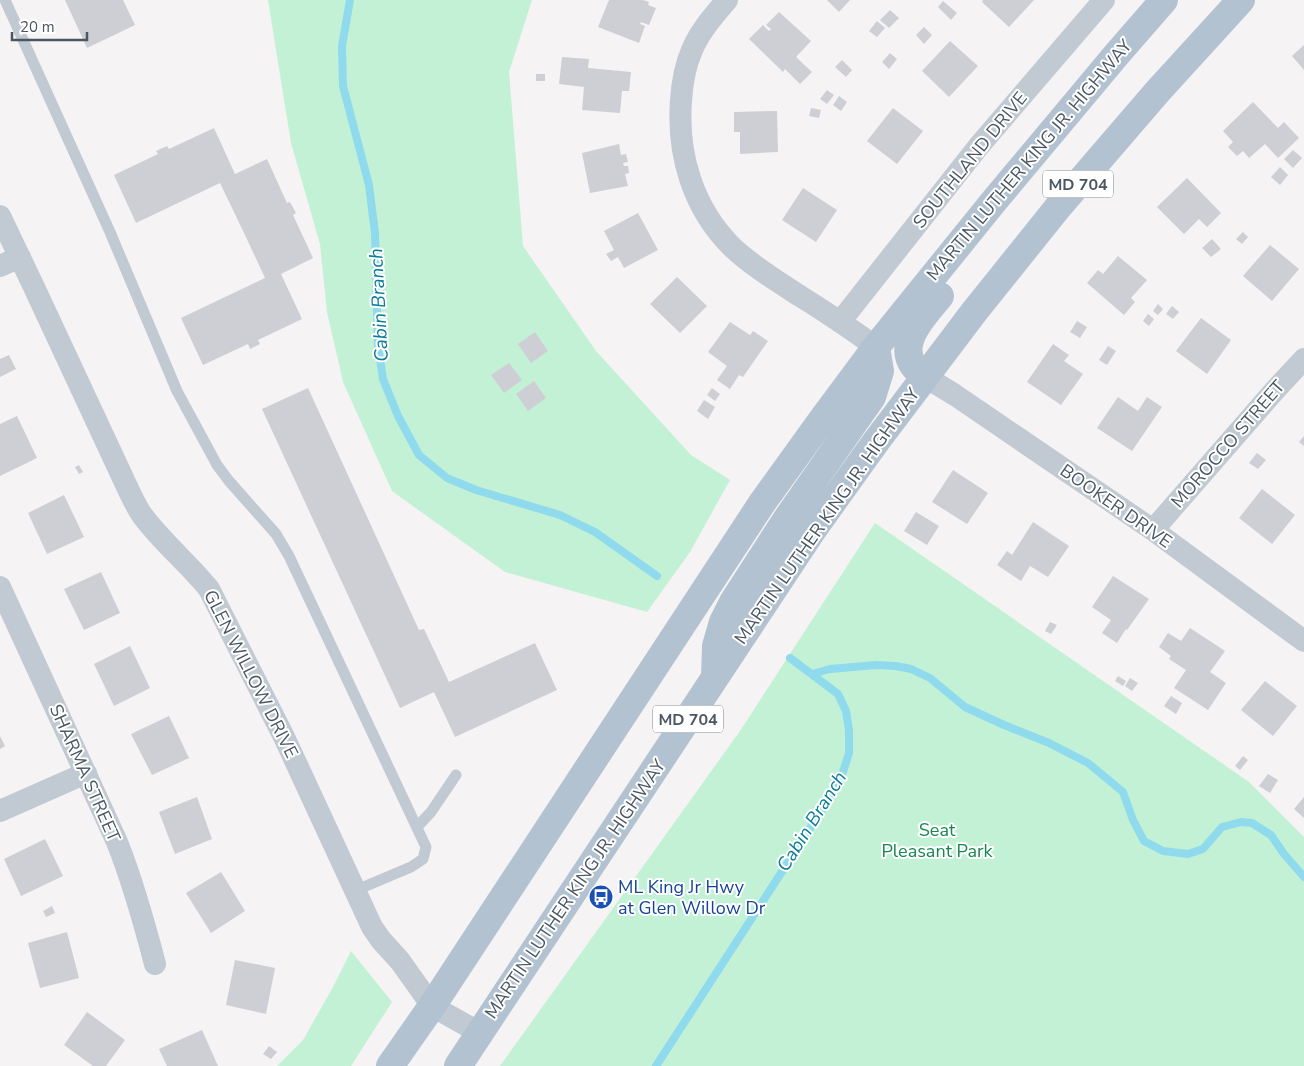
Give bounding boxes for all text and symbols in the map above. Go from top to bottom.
scale bar [12,10,88,42]
text: 20 m [20,17,55,37]
street label: MARTIN LUTHER KING JR. HIGHWAY [921,34,1137,286]
street label: SOUTHLAND DRIVE [907,87,1033,233]
road number: MD 704 [1043,170,1113,198]
water label: Cabin Branch [363,247,395,362]
street label: MOROCCO STREET [1166,375,1290,513]
street label: MARTIN LUTHER KING JR. HIGHWAY [729,383,925,649]
street label: BOOKER DRIVE [1055,459,1177,553]
street label: GLEN WILLOW DRIVE [198,586,304,762]
street label: SHARMA STREET [44,700,126,846]
road number: MD 704 [653,706,723,732]
street label: MARTIN LUTHER KING JR. HIGHWAY [479,754,671,1023]
water label: Cabin Branch [771,766,853,877]
park label: Seat Pleasant Park [881,818,994,863]
place label: ML King Jr Hwy at Glen Willow Dr [618,875,766,920]
bus stop icon: ML King Jr Hwy at Glen Willow Dr [588,884,614,910]

